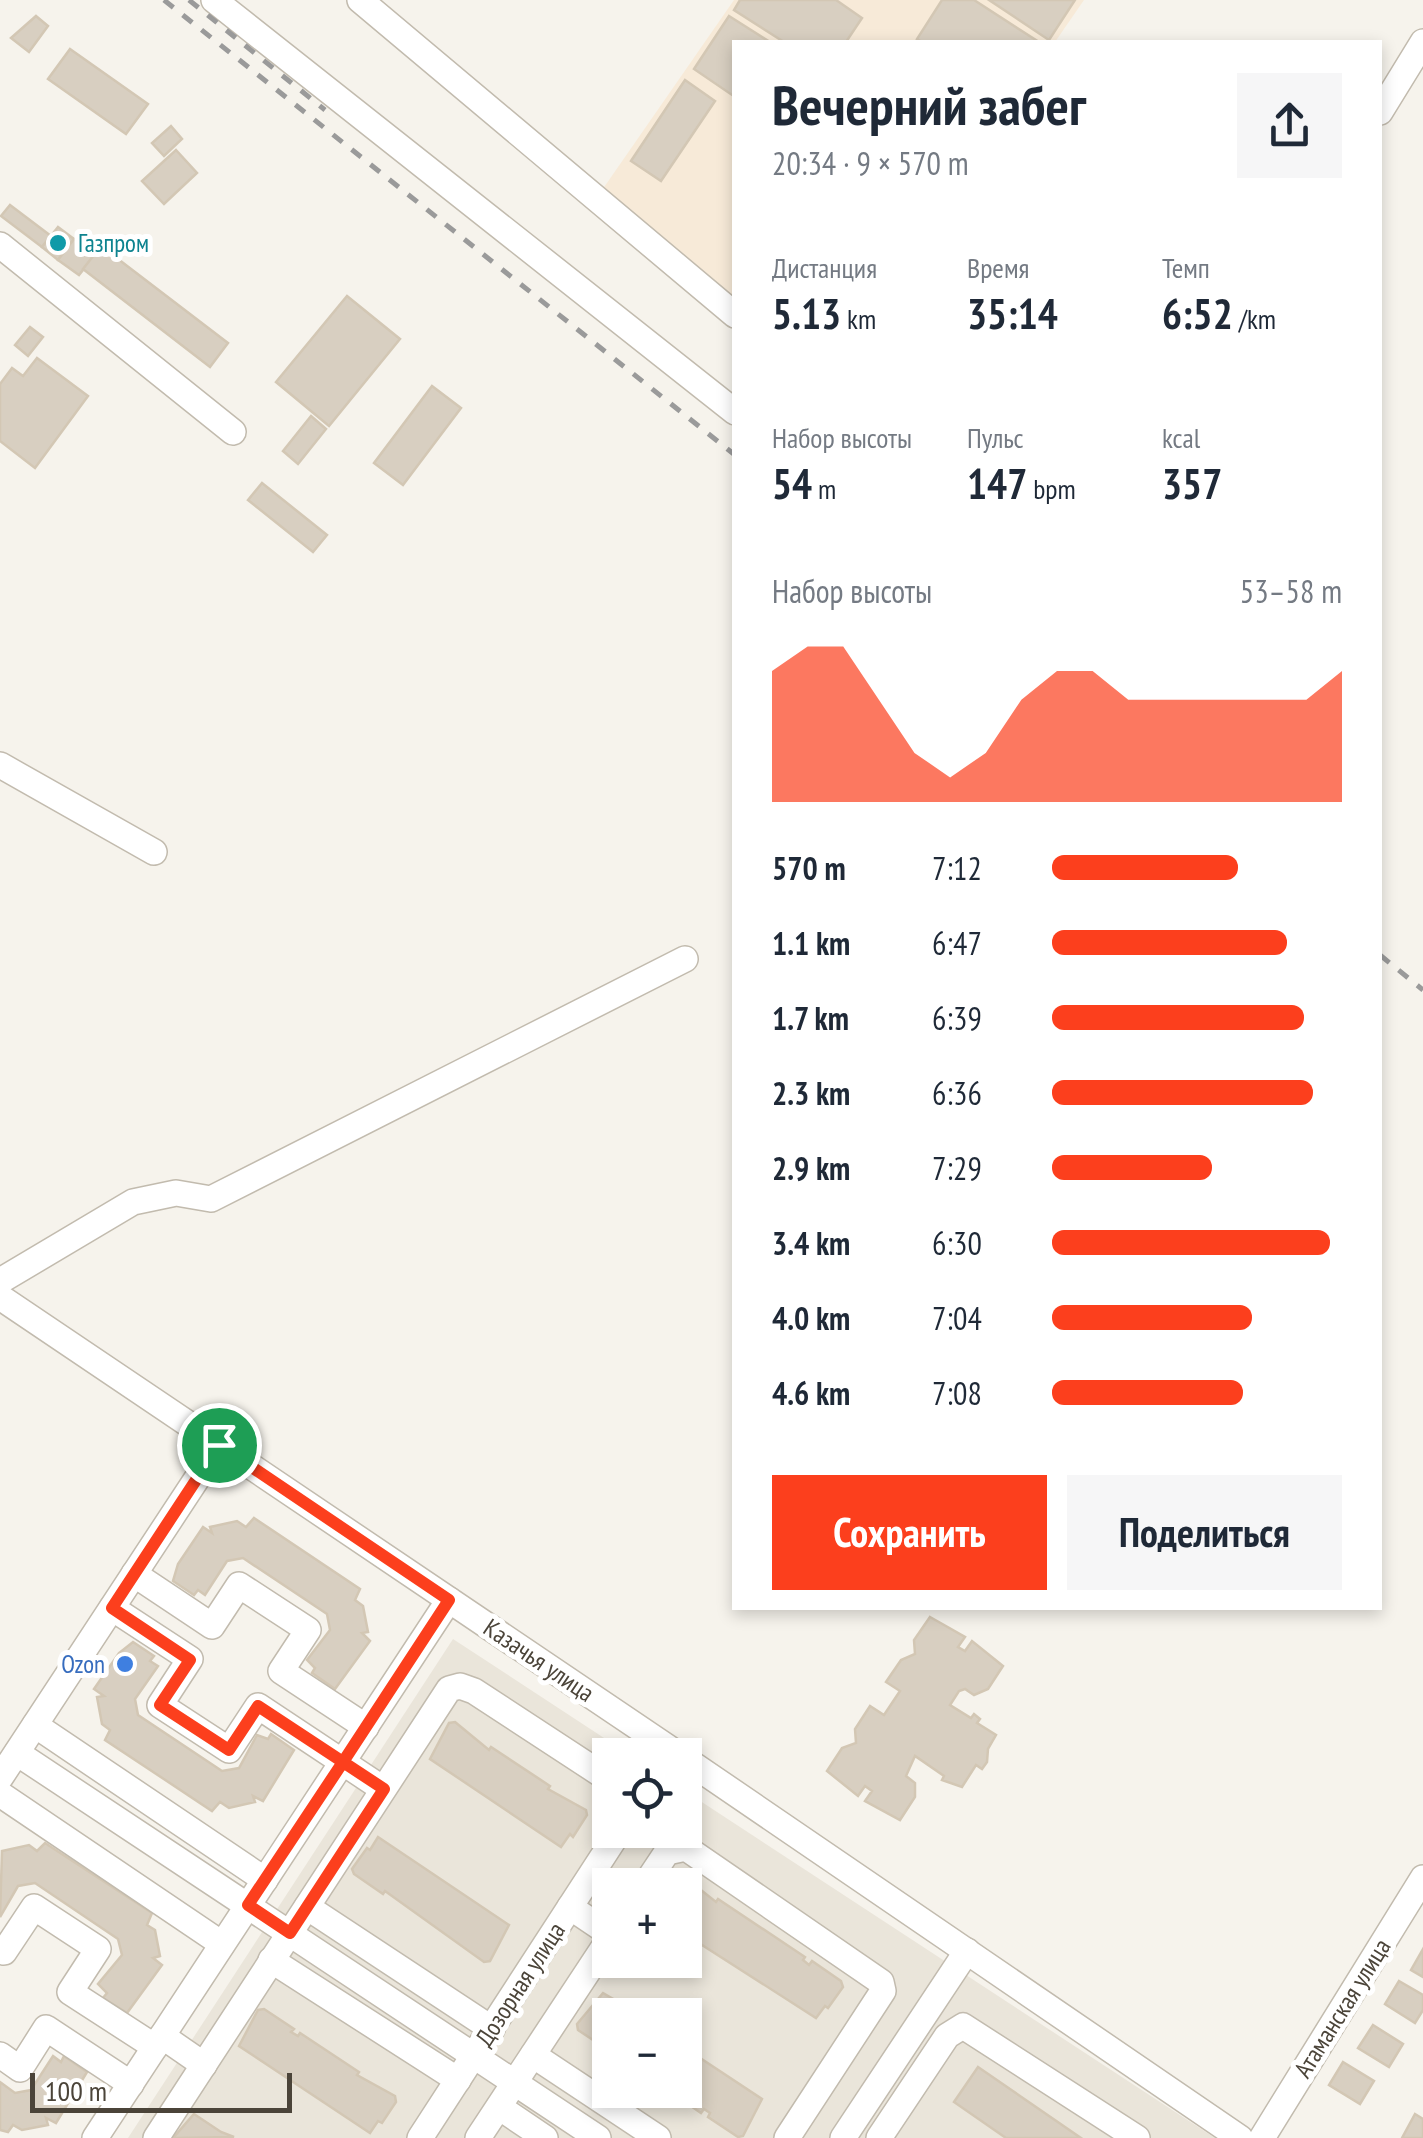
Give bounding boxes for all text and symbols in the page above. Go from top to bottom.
text: Вечерний забег [772,69,1086,140]
button: share [1237,73,1342,178]
text: 20:34 · 9 × 570 m [772,142,969,184]
place label: Газпром [78,227,149,259]
marker: Газпром [47,232,69,254]
text: Дистанция [772,249,877,286]
text: Время [967,249,1029,286]
text: Темп [1162,249,1210,286]
text: 5.13 [772,286,841,341]
text: 35:14 [967,286,1058,341]
text: 6:52 [1162,286,1233,341]
text: km [841,300,876,337]
text: /km [1233,300,1276,337]
text: Набор высоты [772,419,912,456]
text: Пульс [967,419,1024,456]
text: kcal [1162,419,1200,456]
text: 54 [772,456,812,511]
text: 147 [967,456,1027,511]
text: 357 [1162,456,1222,511]
text: m [812,470,836,507]
text: bpm [1027,470,1076,507]
text: Набор высоты [772,570,932,612]
text: 53–58 m [1240,570,1342,612]
text: 570 m [772,847,846,889]
text: 7:12 [932,847,982,889]
text: 1.1 km [772,922,850,964]
text: 6:47 [932,922,982,964]
text: 1.7 km [772,997,849,1039]
text: 6:39 [932,997,982,1039]
text: 2.3 km [772,1072,850,1114]
text: 6:36 [932,1072,982,1114]
text: 2.9 km [772,1147,850,1189]
text: 7:29 [932,1147,982,1189]
text: 3.4 km [772,1222,850,1264]
text: 6:30 [932,1222,982,1264]
text: 4.0 km [772,1297,850,1339]
text: 7:04 [932,1297,982,1339]
text: 4.6 km [772,1372,850,1414]
text: 7:08 [932,1372,982,1414]
pin [177,1403,262,1488]
icon: arrive [192,1418,247,1473]
button: Сохранить [772,1475,1047,1590]
button: Поделиться [1067,1475,1342,1590]
street label: Казачья улица [478,1611,600,1709]
place label: Ozon [61,1648,105,1680]
marker: Ozon [114,1653,136,1675]
map controls [592,1738,702,2108]
button: locate [592,1738,702,1848]
button: + [592,1868,702,1978]
street label: Дозорная улица [468,1916,572,2052]
street label: Атаманская улица [1287,1933,1397,2083]
button: − [592,1998,702,2108]
scale bar [30,2068,292,2112]
text: 100 m [45,2072,107,2109]

